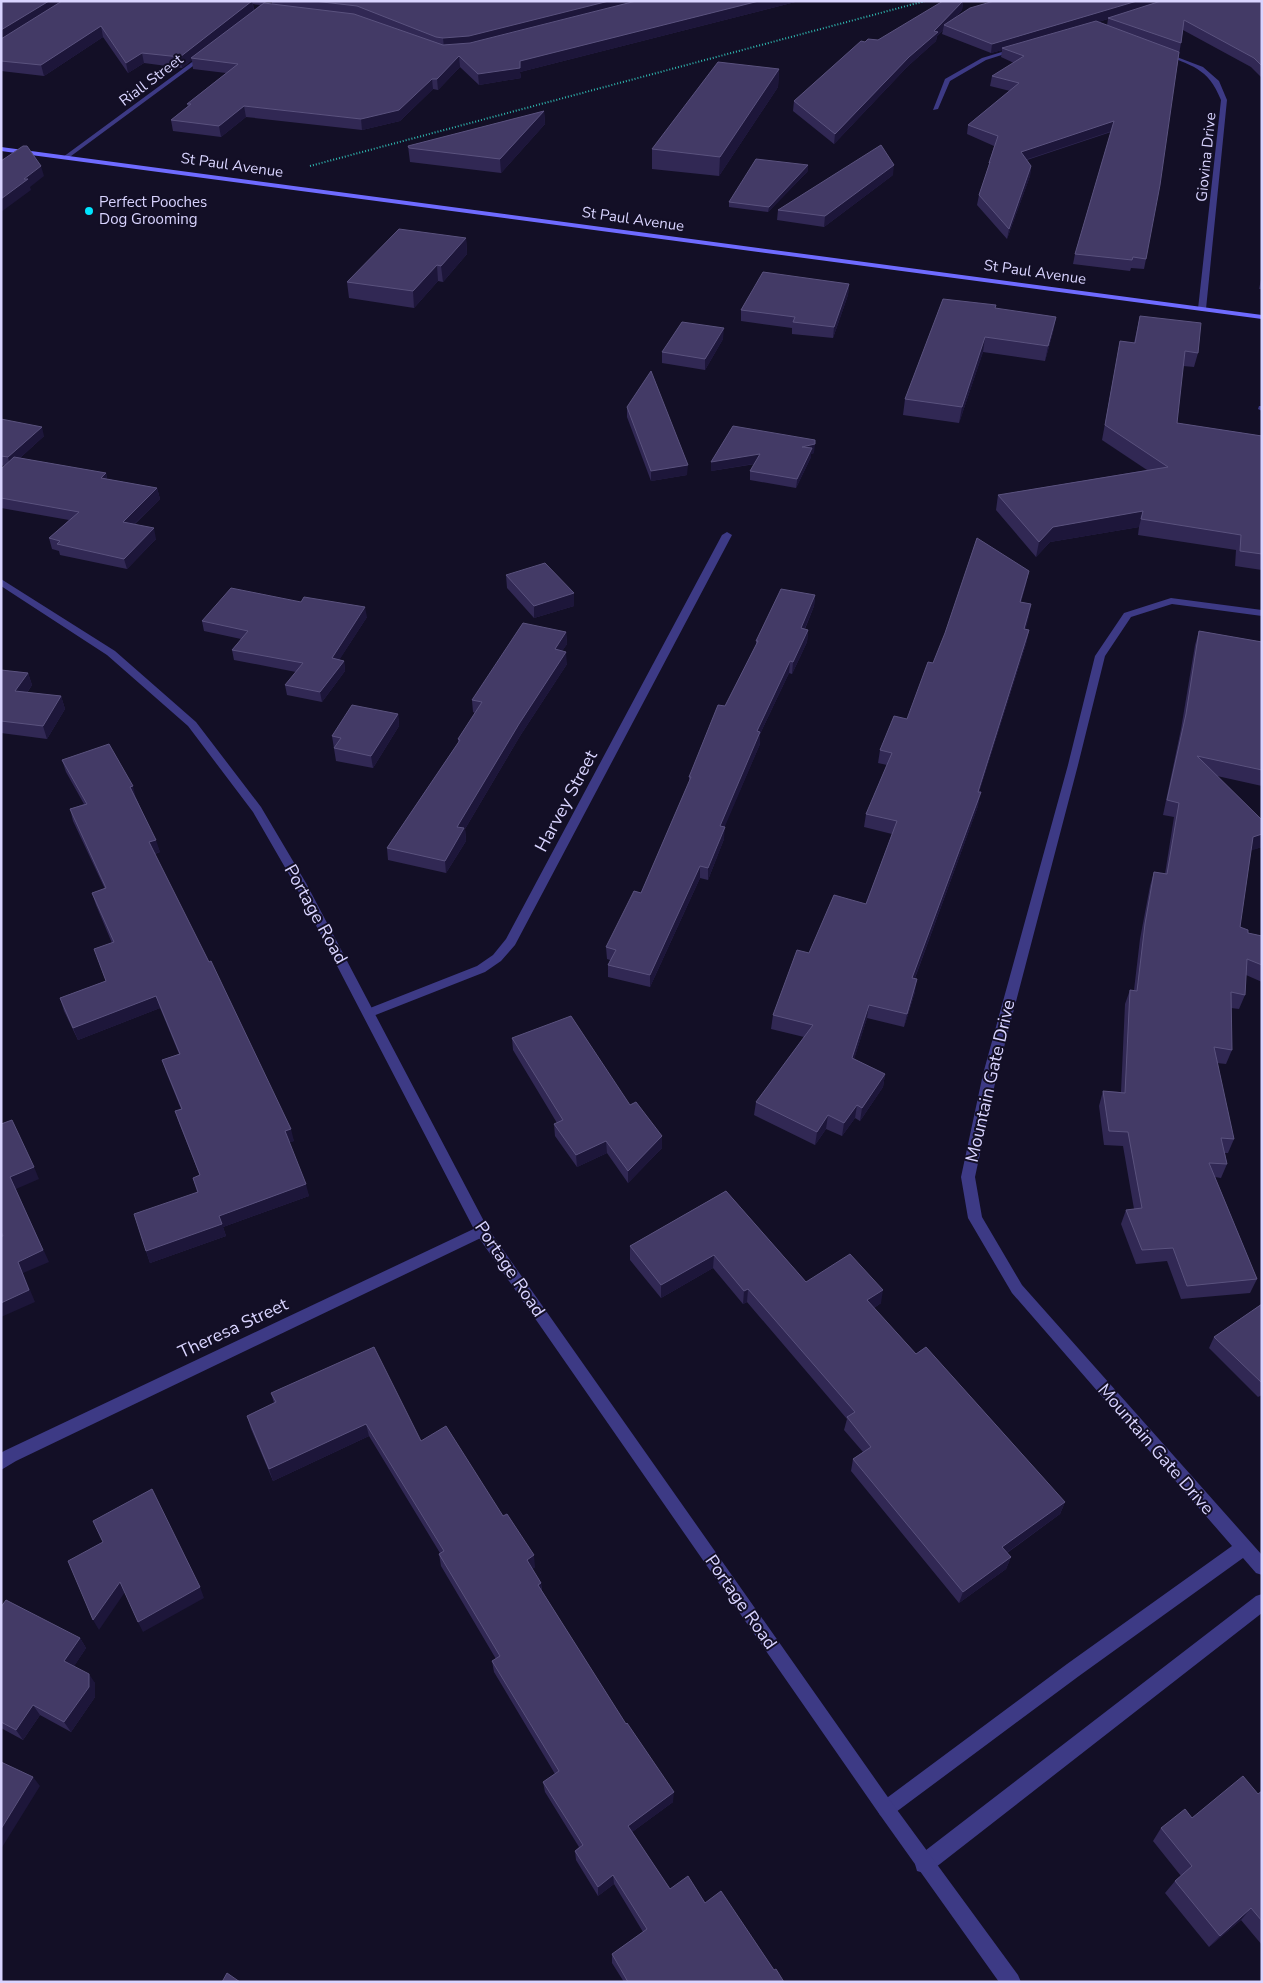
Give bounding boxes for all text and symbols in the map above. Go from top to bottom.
street label: Riall Street [115,49,188,111]
street label: Giovina Drive [1191,111,1221,203]
street label: St Paul Avenue [180,148,284,182]
place label: Perfect Pooches Dog Grooming [99,192,207,229]
street label: St Paul Avenue [581,202,685,236]
marker: Perfect Pooches Dog Grooming [83,205,95,217]
street label: St Paul Avenue [983,255,1087,289]
street label: Harvey Street [529,745,603,856]
street label: Portage Road [279,860,353,968]
street label: Mountain Gate Drive [960,997,1020,1165]
street label: Portage Road [469,1217,551,1321]
street label: Theresa Street [174,1292,292,1364]
street label: Mountain Gate Drive [1092,1378,1220,1520]
street label: Portage Road [700,1550,782,1654]

